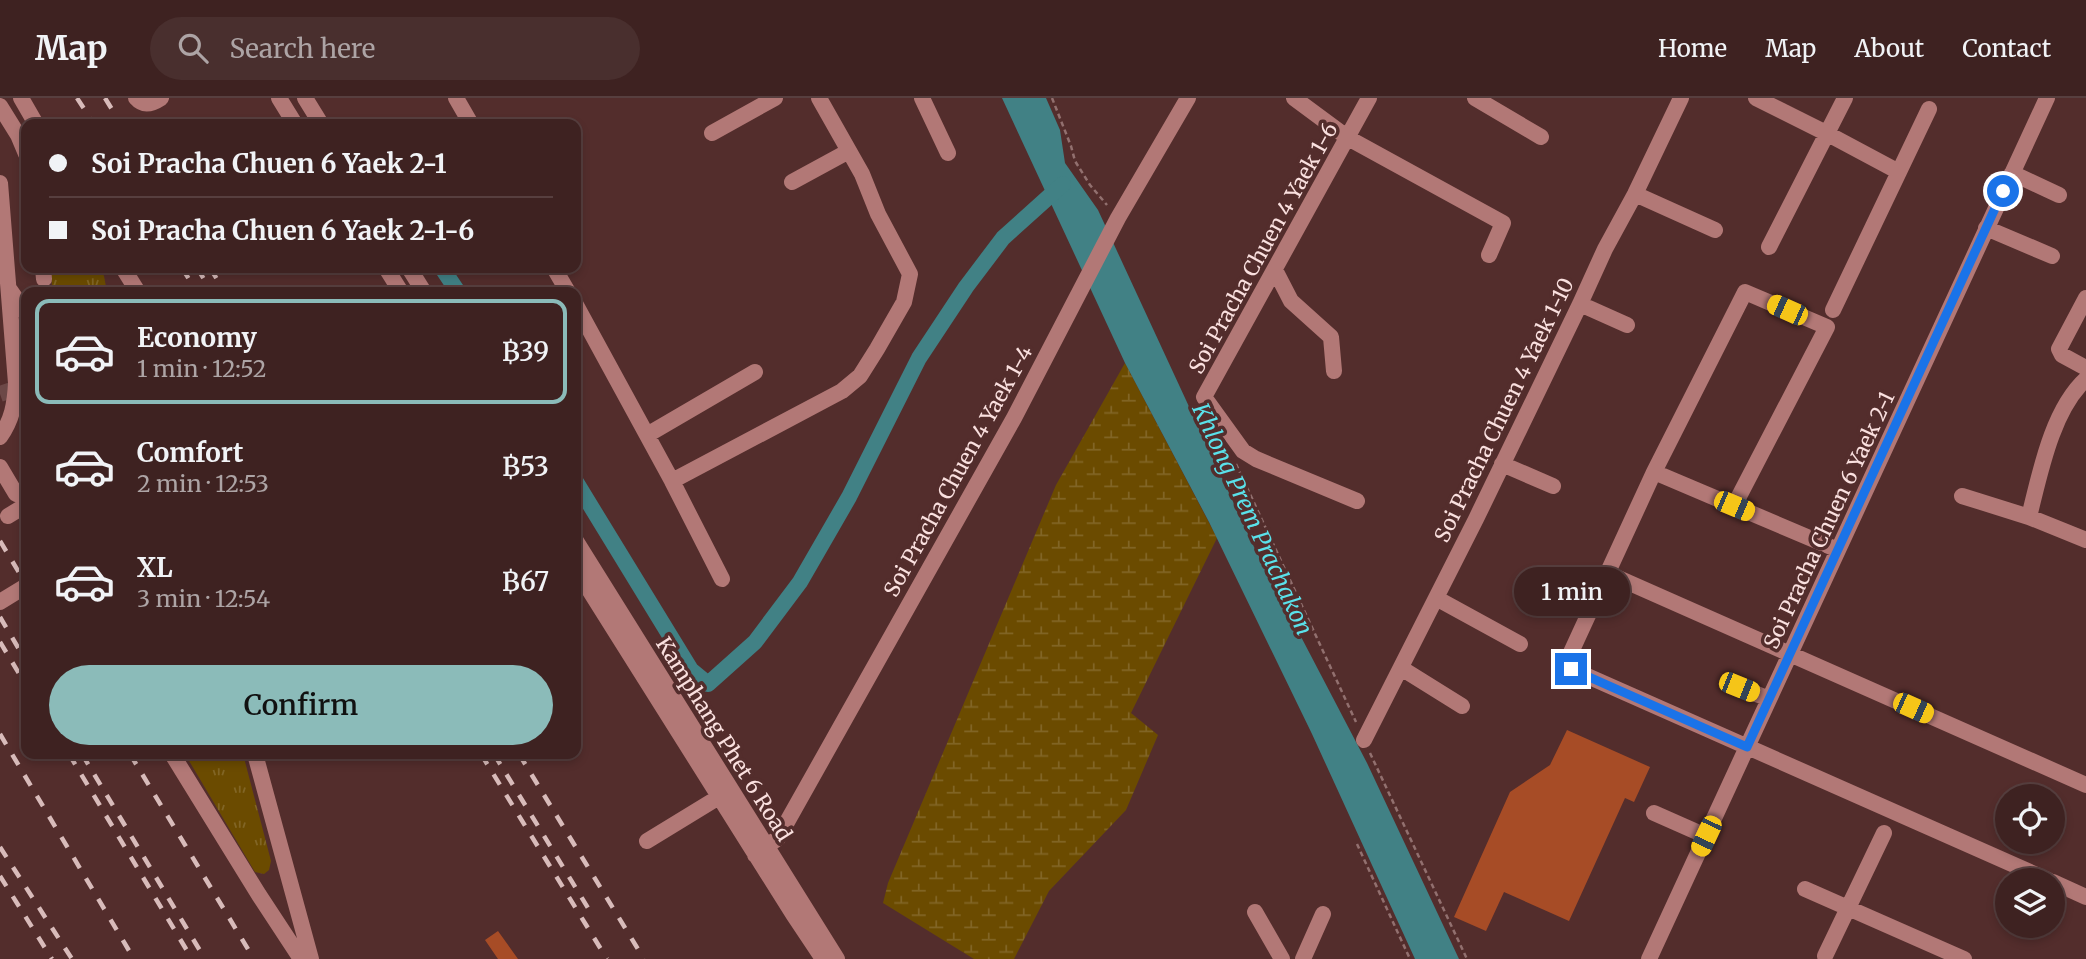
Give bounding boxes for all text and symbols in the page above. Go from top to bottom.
search box [150,17,640,80]
text: Map [35,28,108,69]
icon: search [174,29,212,67]
text: Search here [230,32,375,65]
text: Home [1658,33,1727,64]
text: Map [1765,33,1816,64]
text: About [1854,33,1924,64]
text: Contact [1962,33,2051,64]
street label: Soi Pracha Chuen 4 Yaek 1-6 [1183,118,1343,378]
text: Soi Pracha Chuen 6 Yaek 2-1 [91,147,446,180]
route start [1987,175,2019,207]
text: Soi Pracha Chuen 6 Yaek 2-1-6 [91,214,474,247]
street label: Soi Pracha Chuen 4 Yaek 1-10 [1428,273,1580,547]
car [1764,292,1811,328]
icon: car [53,320,116,383]
text: Economy [137,321,257,354]
text: ฿39 [502,335,549,368]
street label: Soi Pracha Chuen 4 Yaek 1-4 [878,341,1038,601]
text: 1 min · 12:52 [137,354,266,383]
street label: Soi Pracha Chuen 6 Yaek 2-1 [1757,387,1901,653]
water label: Khlong Prem Prachakon [1186,397,1320,640]
icon: car [53,435,116,498]
text: Comfort [137,436,243,469]
text: ฿53 [502,450,549,483]
text: 2 min · 12:53 [137,469,269,498]
car [1711,488,1758,524]
icon: car [53,550,116,613]
text: XL [137,551,173,584]
text: ฿67 [502,565,549,598]
callout: 1 min [1513,568,1629,616]
text: 1 min [1541,577,1603,606]
text: 3 min · 12:54 [137,584,270,613]
street label: Kamphang Phet 6 Road [650,632,798,846]
route end [1555,653,1587,685]
button: Confirm [49,665,553,745]
car [1716,669,1763,705]
car [1890,690,1937,726]
map controls [1995,784,2065,938]
button: locate [1995,784,2065,854]
car [1688,813,1725,859]
button: layers [1995,868,2065,938]

